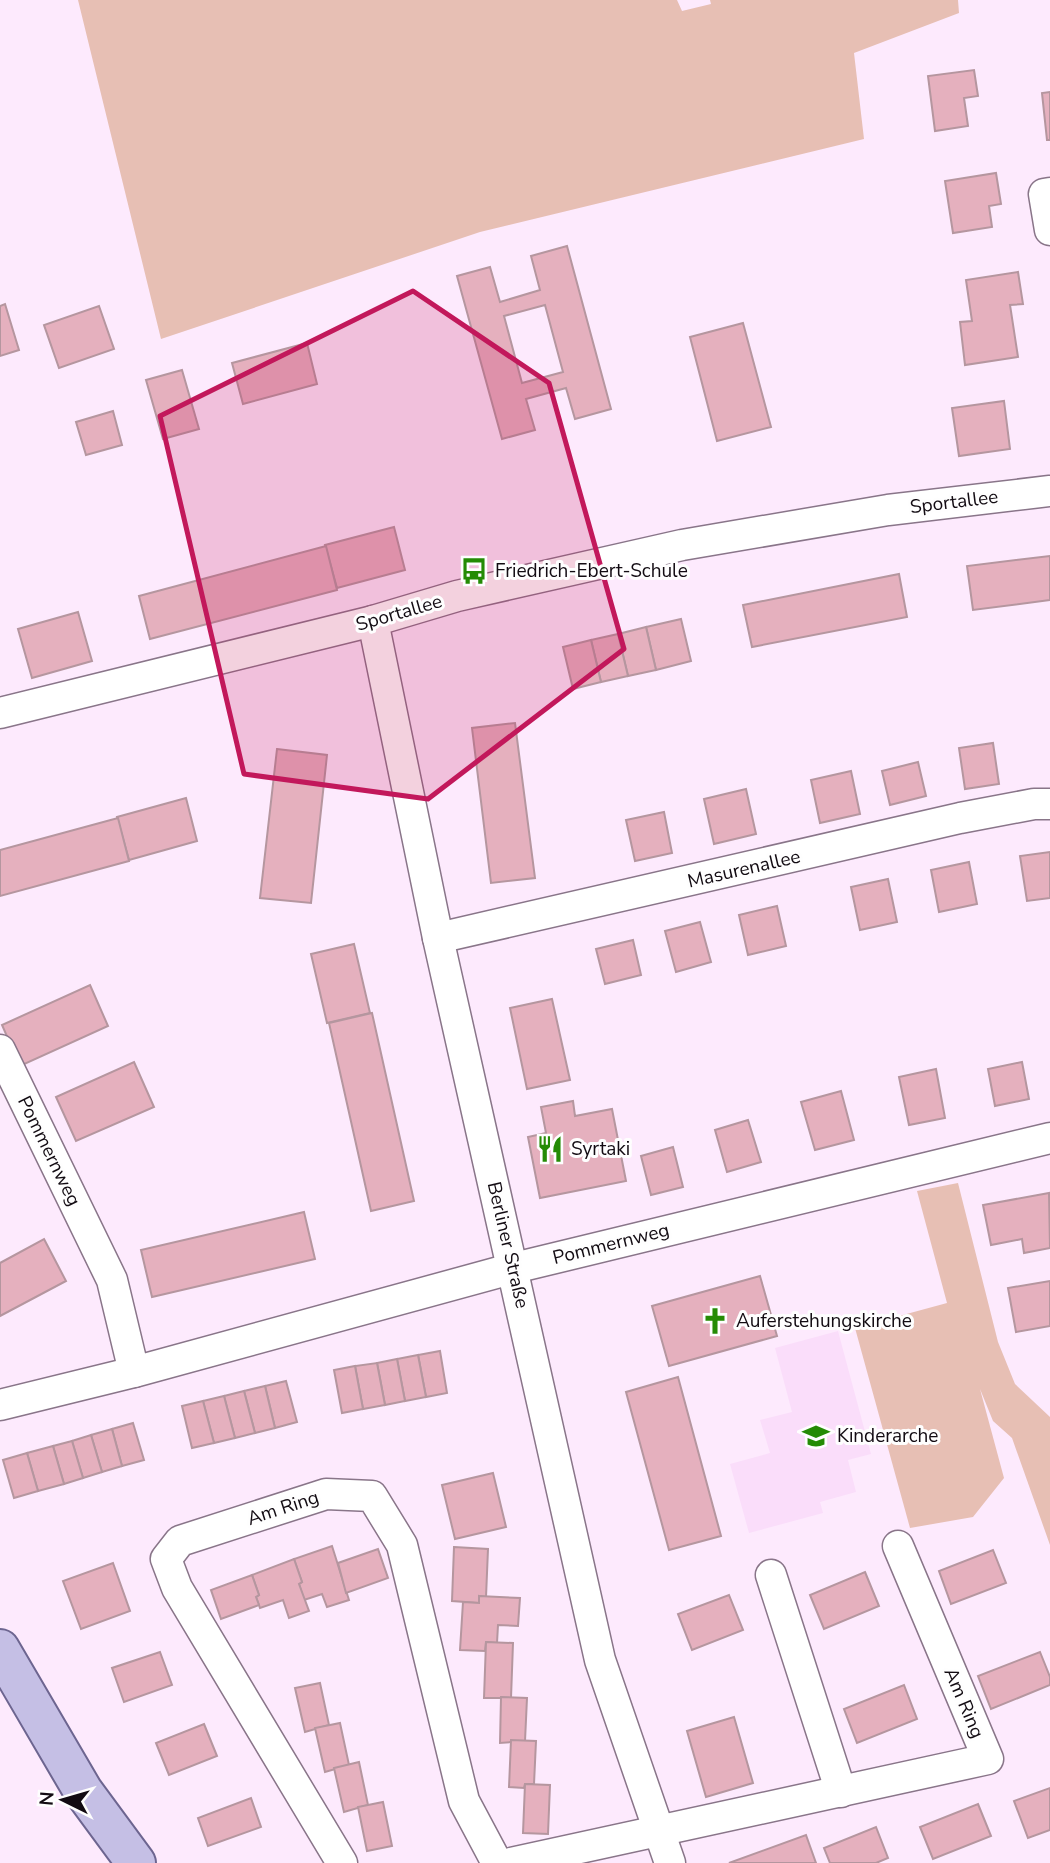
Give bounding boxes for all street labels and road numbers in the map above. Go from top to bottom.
street label: Sportallee [908,484,1000,520]
street label: Sportallee [353,588,445,638]
street label: Masurenallee [685,843,803,895]
street label: Pommernweg [11,1092,87,1210]
street label: Berliner Straße [481,1179,535,1311]
street label: Pommernweg [550,1217,672,1271]
street label: Am Ring [244,1484,322,1532]
street label: Am Ring [938,1664,990,1742]

